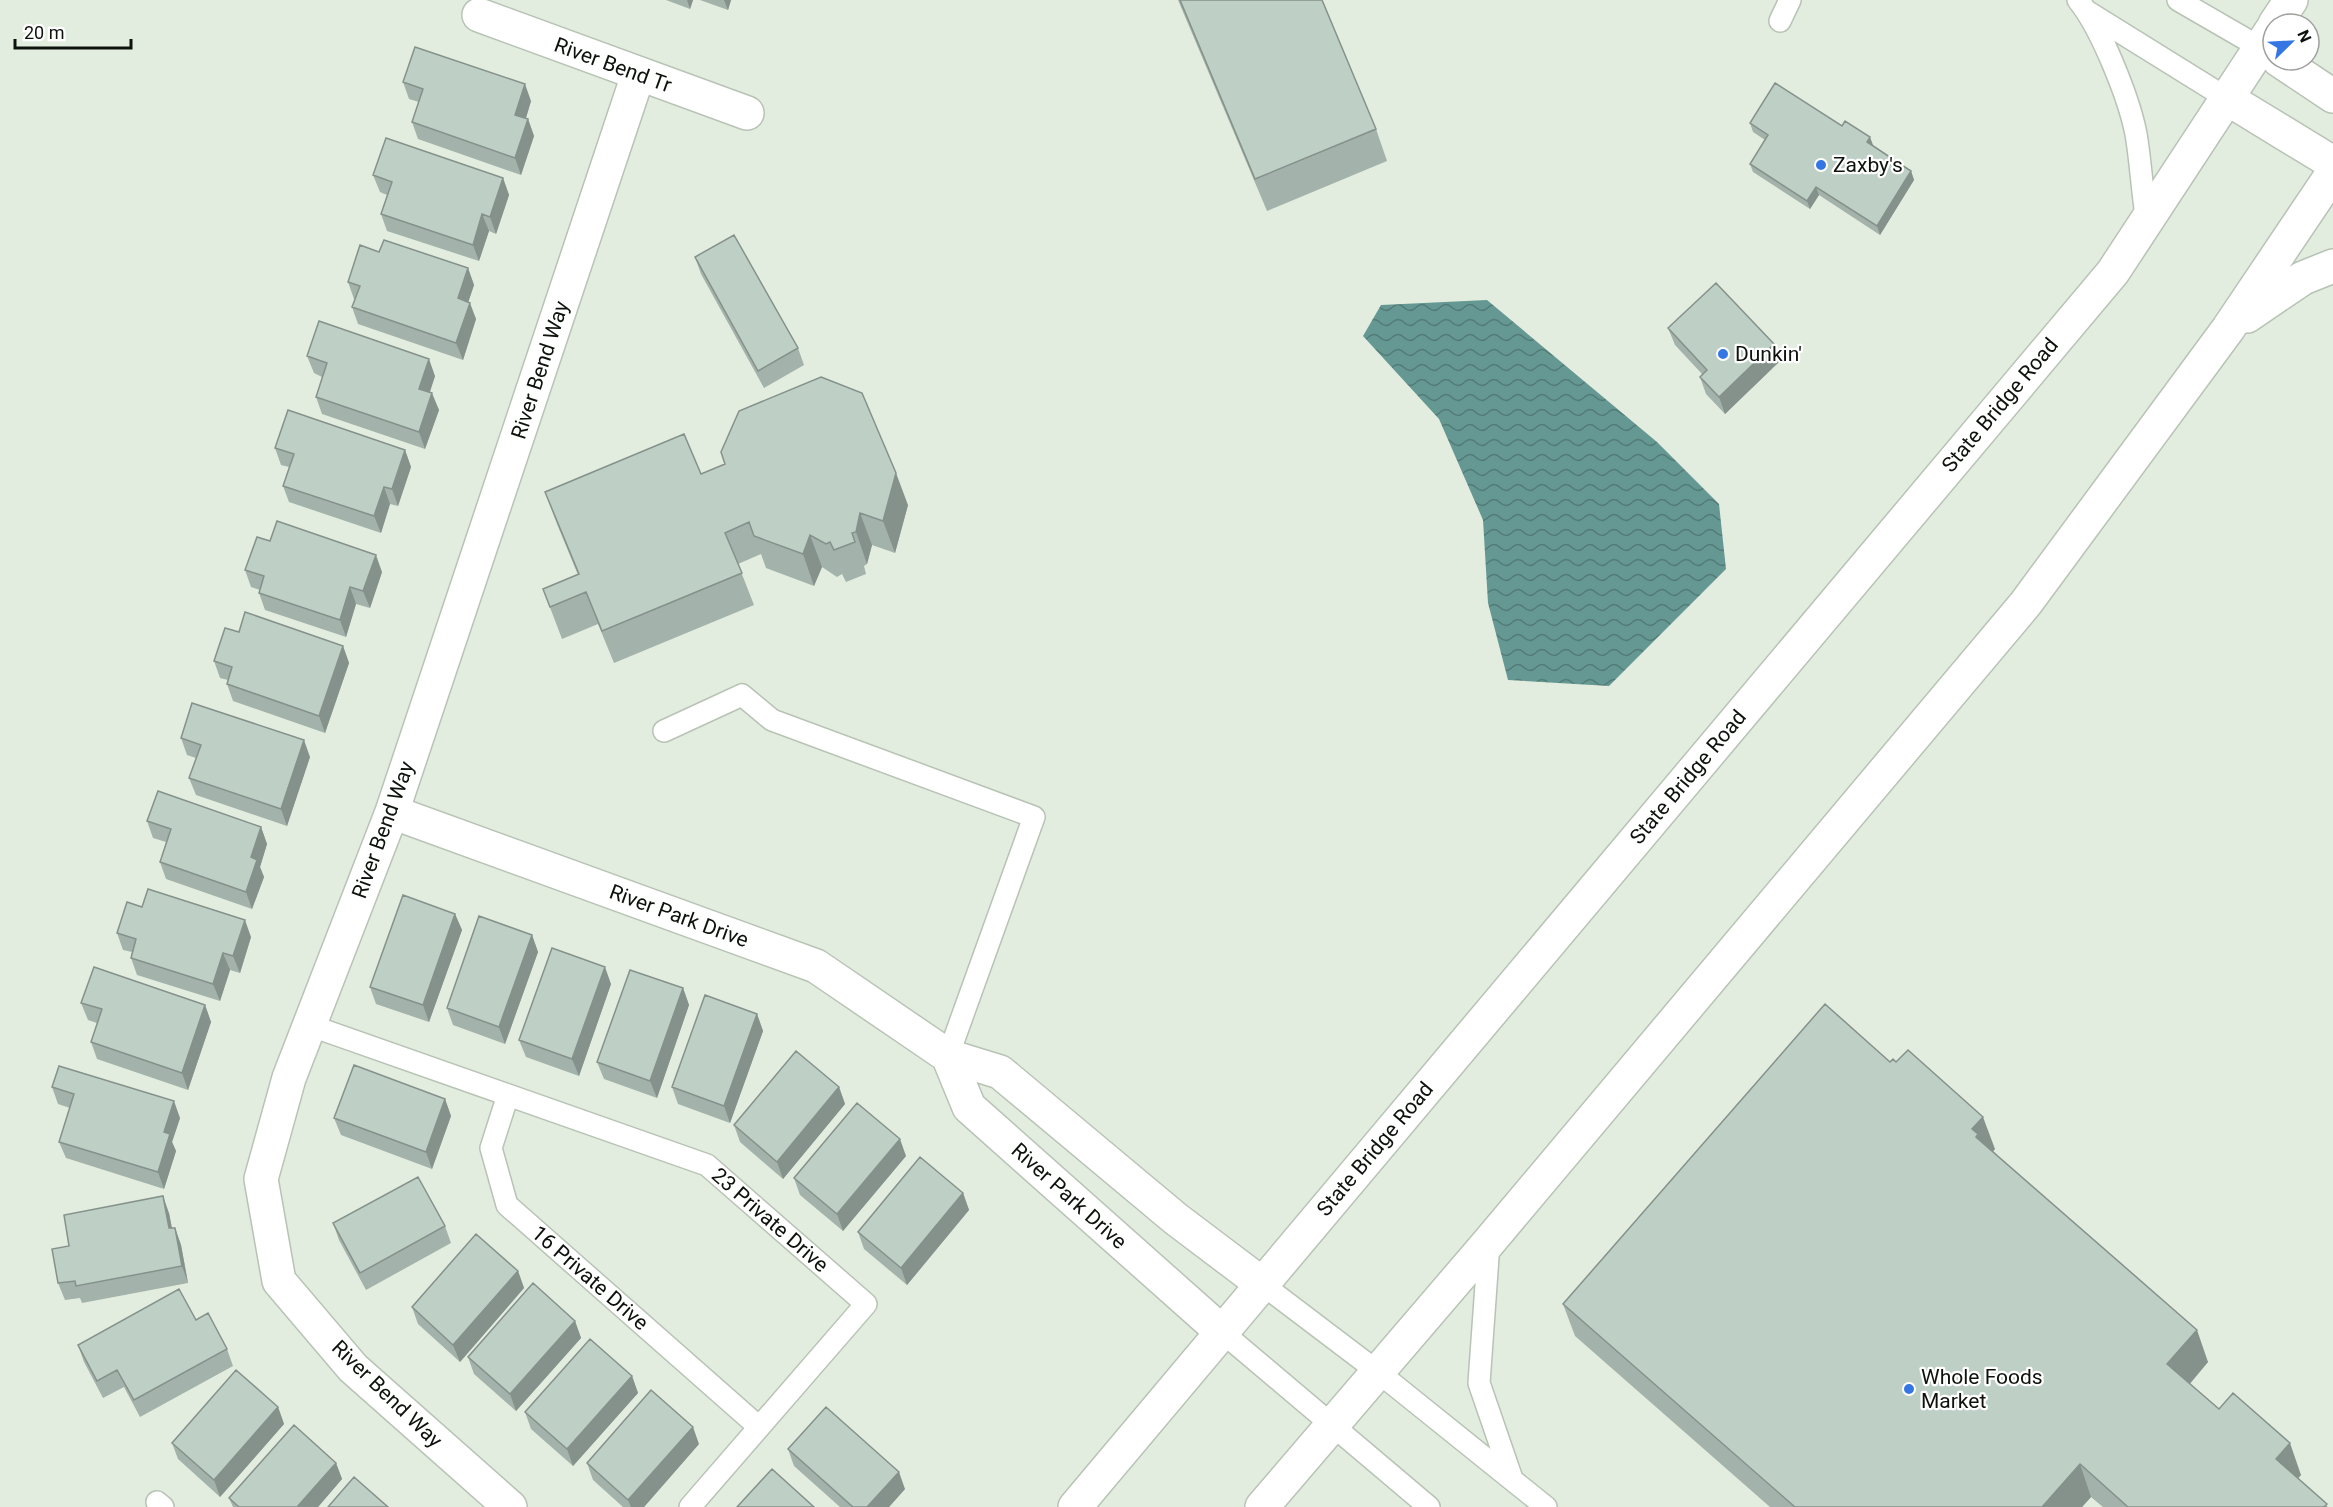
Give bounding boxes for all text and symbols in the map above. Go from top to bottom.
scale bar [15,12,130,50]
north arrow [2261,12,2321,72]
text: 20 m [24,22,64,43]
text: N [2293,27,2315,45]
street label: River Bend Tr [551,33,675,97]
place label: Zaxby's [1833,153,1903,177]
marker: Zaxby's [1814,158,1828,172]
street label: River Bend Way [506,298,574,442]
street label: State Bridge Road [1937,333,2063,477]
place label: Dunkin' [1735,342,1802,366]
marker: Dunkin' [1716,347,1730,361]
street label: State Bridge Road [1625,705,1751,849]
street label: River Bend Way [347,758,419,902]
street label: River Park Drive [606,880,752,952]
street label: State Bridge Road [1312,1077,1438,1221]
street label: River Park Drive [1007,1138,1131,1254]
street label: 23 Private Drive [707,1163,833,1277]
street label: 16 Private Drive [527,1221,653,1335]
street label: River Bend Way [327,1335,447,1453]
place label: Whole Foods Market [1921,1365,2043,1413]
marker: Whole Foods Market [1902,1382,1916,1396]

